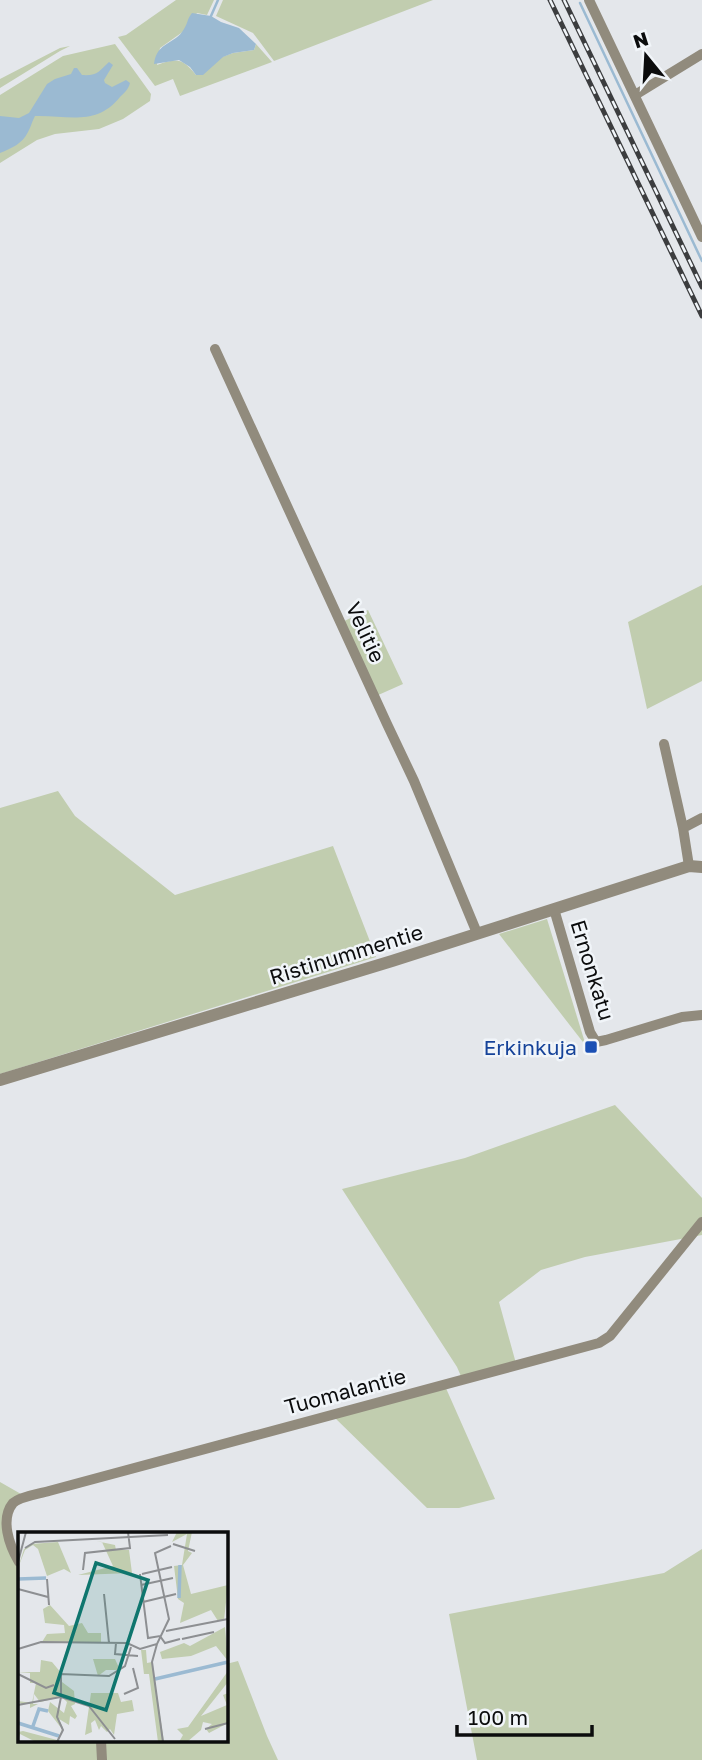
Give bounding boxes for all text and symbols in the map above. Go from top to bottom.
north arrow [611,21,681,91]
text: N [630,26,651,53]
street label: Velitie [341,598,391,666]
street label: Ernonkatu [565,917,621,1023]
street label: Ristinummentie [266,918,426,990]
place label: Erkinkuja [484,1034,577,1060]
marker: Erkinkuja [583,1039,599,1055]
street label: Tuomalantie [282,1362,408,1420]
inset map [18,1532,228,1742]
scale bar [457,1694,592,1738]
text: 100 m [468,1704,528,1730]

